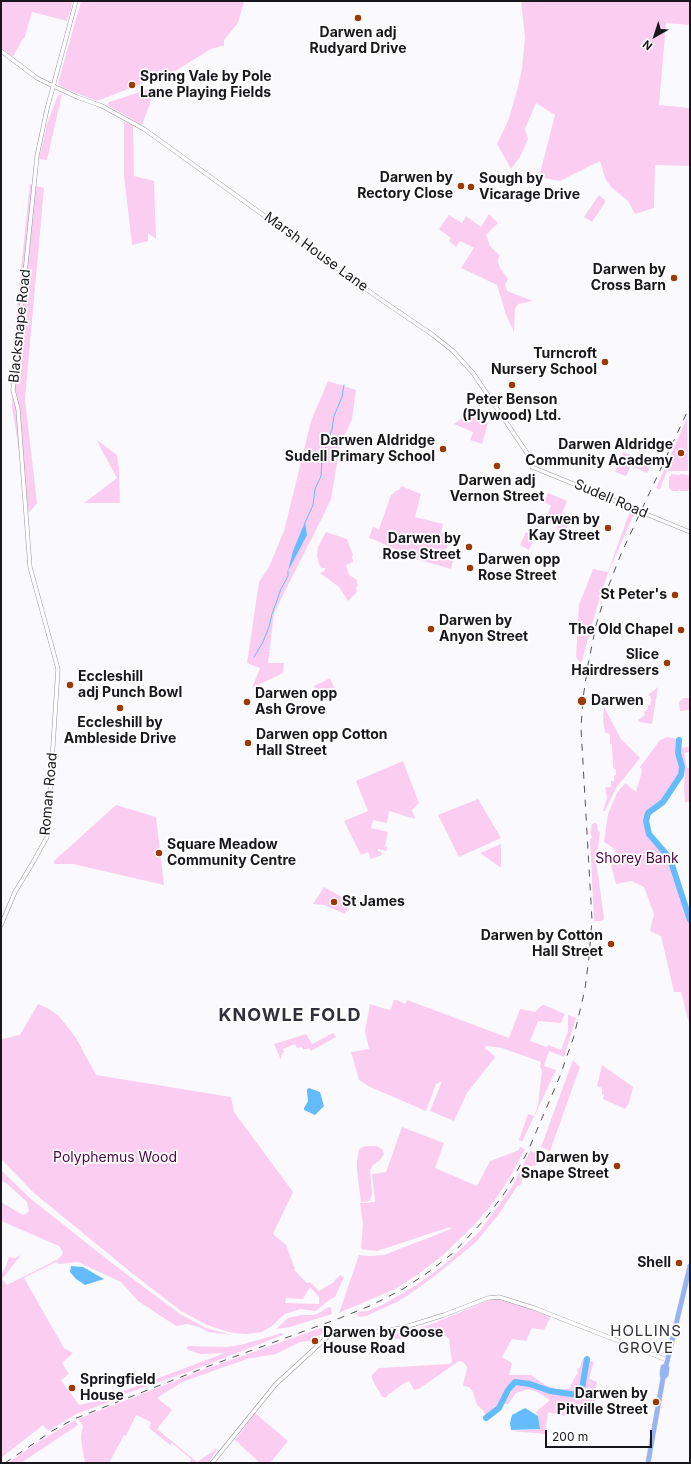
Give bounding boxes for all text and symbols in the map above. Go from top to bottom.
marker: Darwen adj Rudyard Drive [353,13,363,23]
north arrow [635,16,675,56]
place label: Darwen adj Rudyard Drive [310,25,406,58]
text: N [640,37,655,53]
place label: Spring Vale by Pole Lane Playing Fields [140,69,272,102]
marker: Spring Vale by Pole Lane Playing Fields [127,80,137,90]
place label: Darwen by Rectory Close [357,170,453,202]
place label: Sough by Vicarage Drive [479,171,580,204]
marker: Darwen by Rectory Close [456,181,466,191]
marker: Sough by Vicarage Drive [466,182,476,192]
street label: Marsh House Lane [261,209,371,295]
place label: Darwen by Cross Barn [591,262,666,294]
street label: Blacksnape Road [6,268,34,384]
marker: Darwen by Cross Barn [669,273,679,283]
place label: Turncroft Nursery School [491,346,597,378]
marker: Turncroft Nursery School [600,357,610,367]
marker: Peter Benson (Plywood) Ltd. [507,380,517,390]
place label: Peter Benson (Plywood) Ltd. [462,392,562,424]
place label: Darwen Aldridge Sudell Primary School [285,433,435,466]
place label: Darwen Aldridge Community Academy [525,437,673,470]
marker: Darwen Aldridge Sudell Primary School [438,444,448,454]
marker: Darwen Aldridge Community Academy [676,448,686,458]
marker: Darwen adj Vernon Street [492,461,502,471]
place label: Darwen adj Vernon Street [450,473,544,506]
street label: Sudell Road [572,476,650,522]
place label: Darwen by Kay Street [527,512,600,544]
marker: Darwen by Kay Street [603,523,613,533]
place label: Darwen by Rose Street [382,531,461,564]
marker: Darwen by Rose Street [464,542,474,552]
place label: Darwen opp Rose Street [478,552,560,584]
marker: Darwen opp Rose Street [465,563,475,573]
place label: St Peter's [601,587,667,603]
marker: St Peter's [670,590,680,600]
place label: Darwen by Anyon Street [439,613,528,646]
place label: The Old Chapel [568,622,673,638]
marker: Darwen by Anyon Street [426,624,436,634]
marker: The Old Chapel [676,625,686,635]
place label: Slice Hairdressers [571,647,659,680]
marker: Slice Hairdressers [662,658,672,668]
place label: Eccleshill adj Punch Bowl [78,669,182,702]
marker: Eccleshill adj Punch Bowl [65,680,75,690]
place label: Darwen opp Ash Grove [255,686,337,718]
place label: Darwen [591,693,644,709]
marker: Darwen [576,695,588,707]
marker: Darwen opp Ash Grove [242,697,252,707]
marker: Eccleshill by Ambleside Drive [115,703,125,713]
place label: Eccleshill by Ambleside Drive [64,715,176,748]
place label: Darwen opp Cotton Hall Street [256,727,388,760]
marker: Darwen opp Cotton Hall Street [243,738,253,748]
street label: Roman Road [37,752,61,836]
place label: Square Meadow Community Centre [167,837,296,870]
marker: Square Meadow Community Centre [154,848,164,858]
park label: Shorey Bank [595,851,679,867]
place label: St James [342,894,405,910]
marker: St James [329,897,339,907]
place label: Darwen by Cotton Hall Street [481,928,603,960]
marker: Darwen by Cotton Hall Street [606,939,616,949]
district label: KNOWLE FOLD [219,1005,361,1027]
park label: Polyphemus Wood [53,1150,177,1166]
place label: Darwen by Snape Street [521,1150,609,1182]
marker: Darwen by Snape Street [612,1161,622,1171]
place label: Shell [637,1255,671,1271]
marker: Shell [674,1258,684,1268]
district label: HOLLINS GROVE [610,1322,682,1357]
place label: Darwen by Goose House Road [323,1325,443,1358]
marker: Darwen by Goose House Road [310,1336,320,1346]
place label: Springfield House [80,1372,156,1404]
marker: Springfield House [67,1383,77,1393]
place label: Darwen by Pitville Street [557,1386,648,1418]
marker: Darwen by Pitville Street [651,1397,661,1407]
scale bar [547,1422,654,1448]
text: 200 m [552,1429,588,1444]

